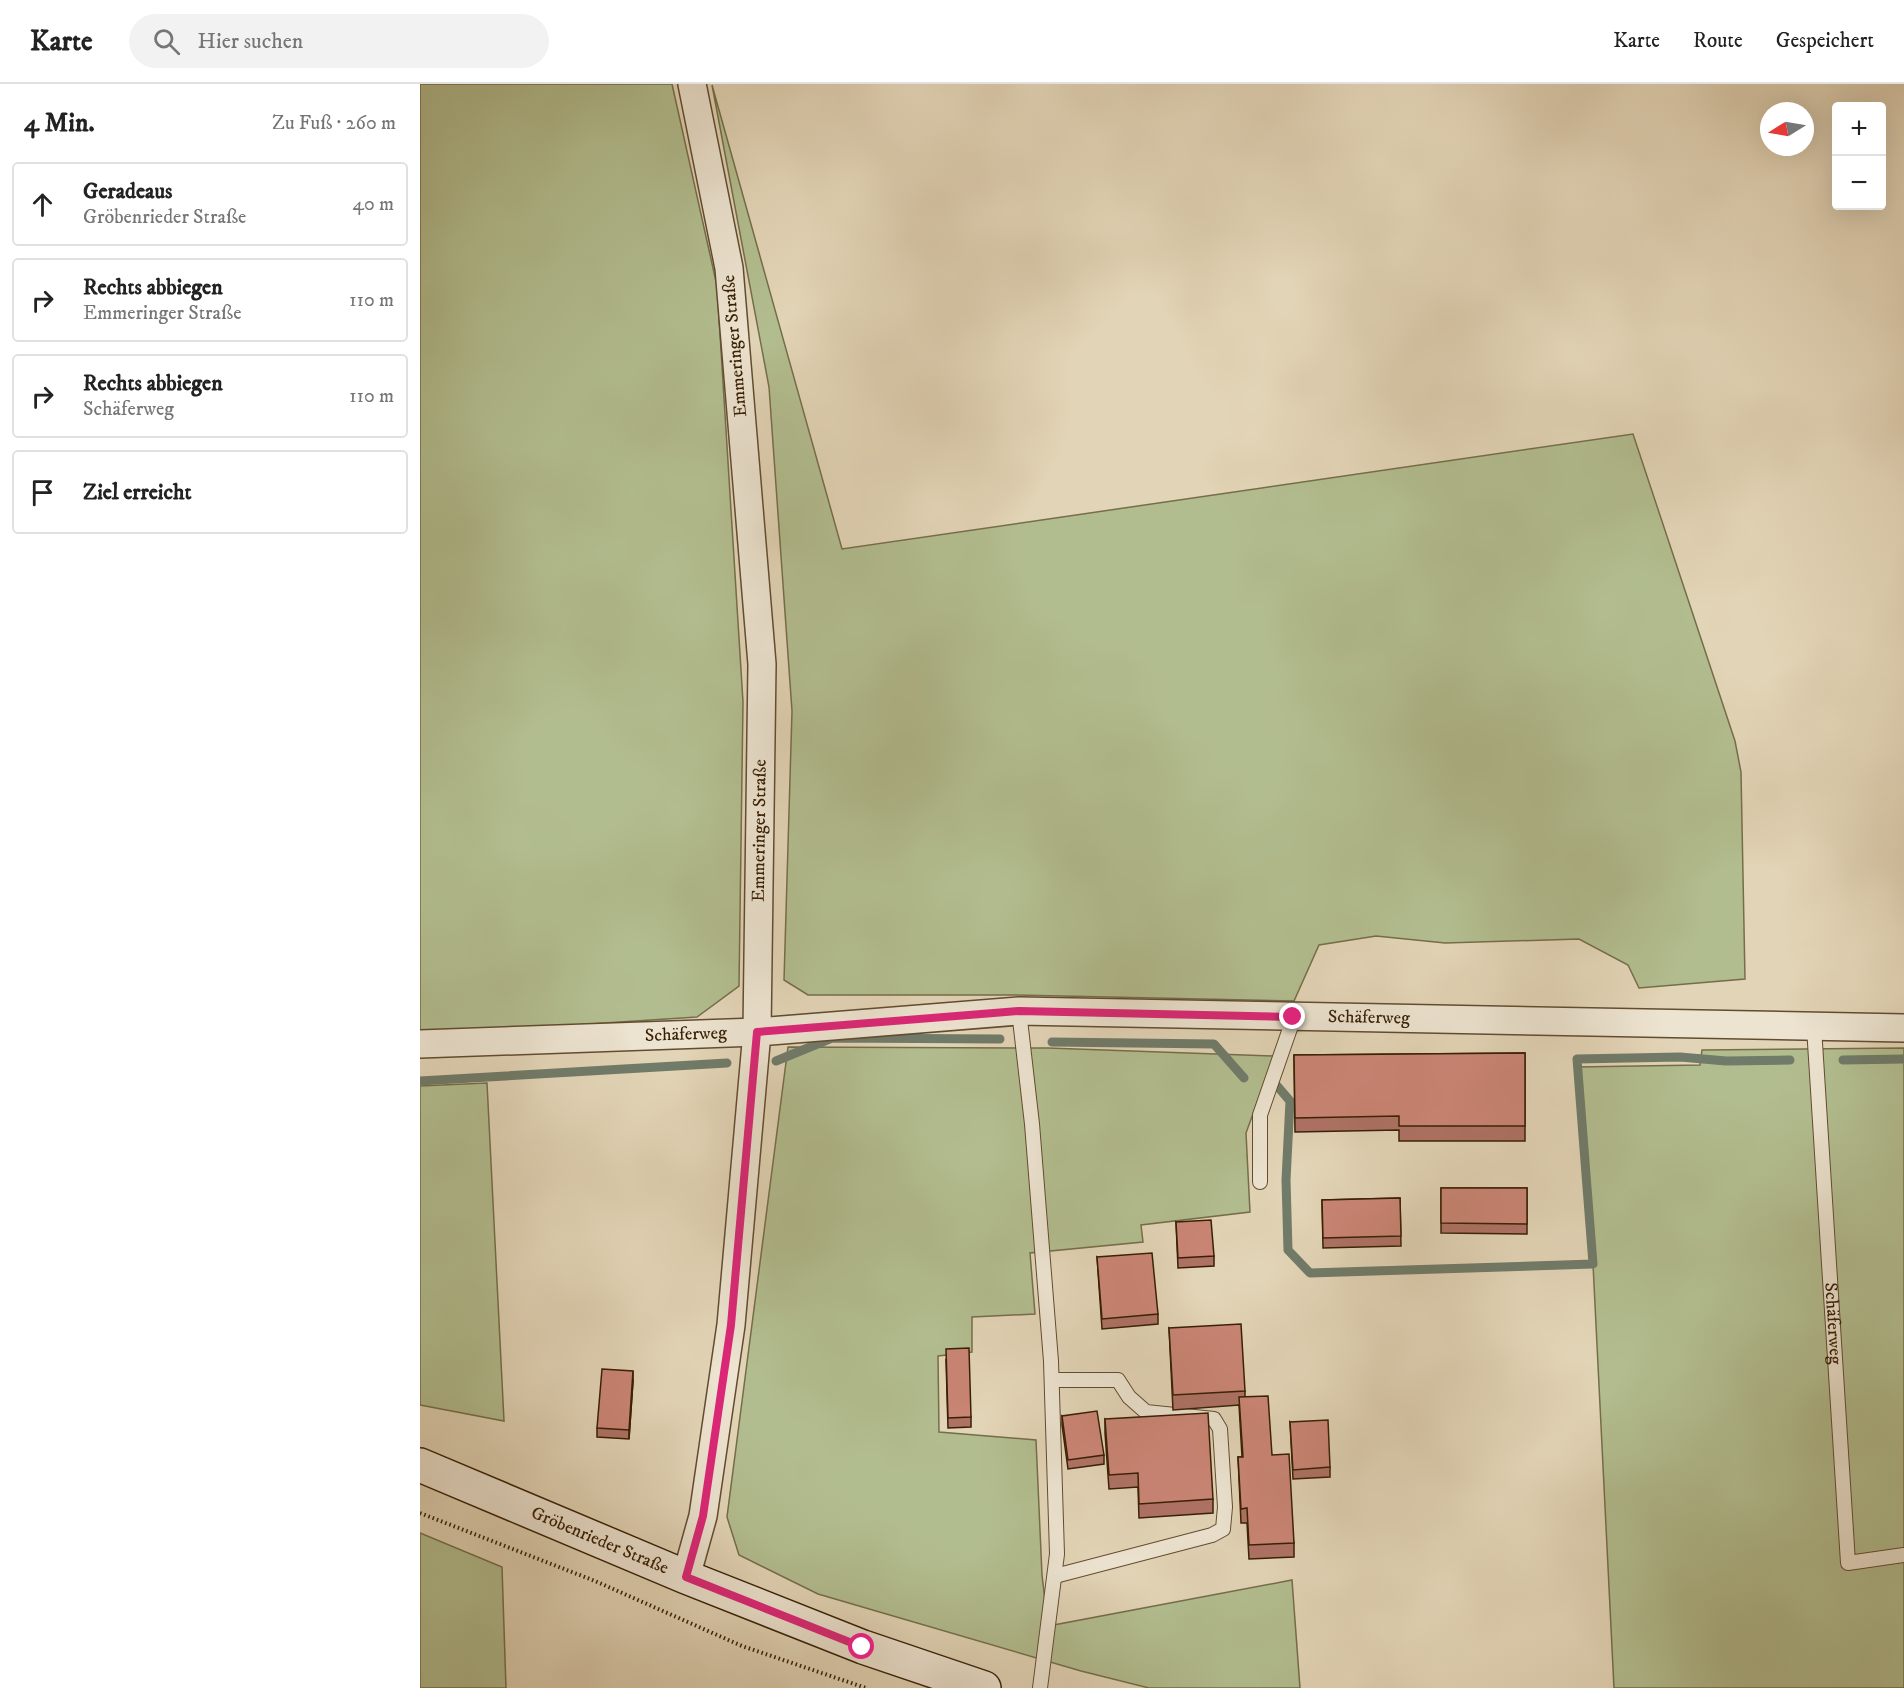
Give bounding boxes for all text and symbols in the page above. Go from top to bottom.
search box [129,14,549,68]
text: Karte [30,24,93,59]
icon: search [150,25,183,58]
text: Hier suchen [198,28,303,55]
text: Karte [1613,28,1660,54]
text: Route [1693,28,1743,54]
text: Gespeichert [1776,28,1874,54]
north arrow [1760,102,1814,156]
map controls [1832,102,1886,210]
button: + [1832,102,1886,156]
text: 4 Min. [24,107,95,140]
text: Zu Fuß · 260 m [272,111,396,136]
button: − [1832,156,1886,210]
text: Geradeaus [83,178,172,205]
icon: ahead [26,188,59,221]
text: 40 m [352,192,394,217]
text: Gröbenrieder Straße [83,205,246,230]
text: Rechts abbiegen [83,274,223,301]
street label: Emmeringer Straße [718,274,752,418]
icon: right [26,284,59,317]
text: 110 m [349,288,394,313]
text: Emmeringer Straße [83,301,241,326]
text: Rechts abbiegen [83,370,223,397]
icon: right [26,380,59,413]
text: 110 m [349,384,394,409]
text: Schäferweg [83,397,174,422]
icon: arrive [26,476,59,509]
text: Ziel erreicht [83,479,191,506]
street label: Emmeringer Straße [748,759,772,902]
route end [1279,1003,1305,1029]
street label: Schäferweg [1328,1006,1410,1030]
street label: Schäferweg [644,1022,727,1047]
street label: Schäferweg [1819,1282,1846,1365]
street label: Gröbenrieder Straße [528,1502,672,1579]
route start [848,1633,874,1659]

